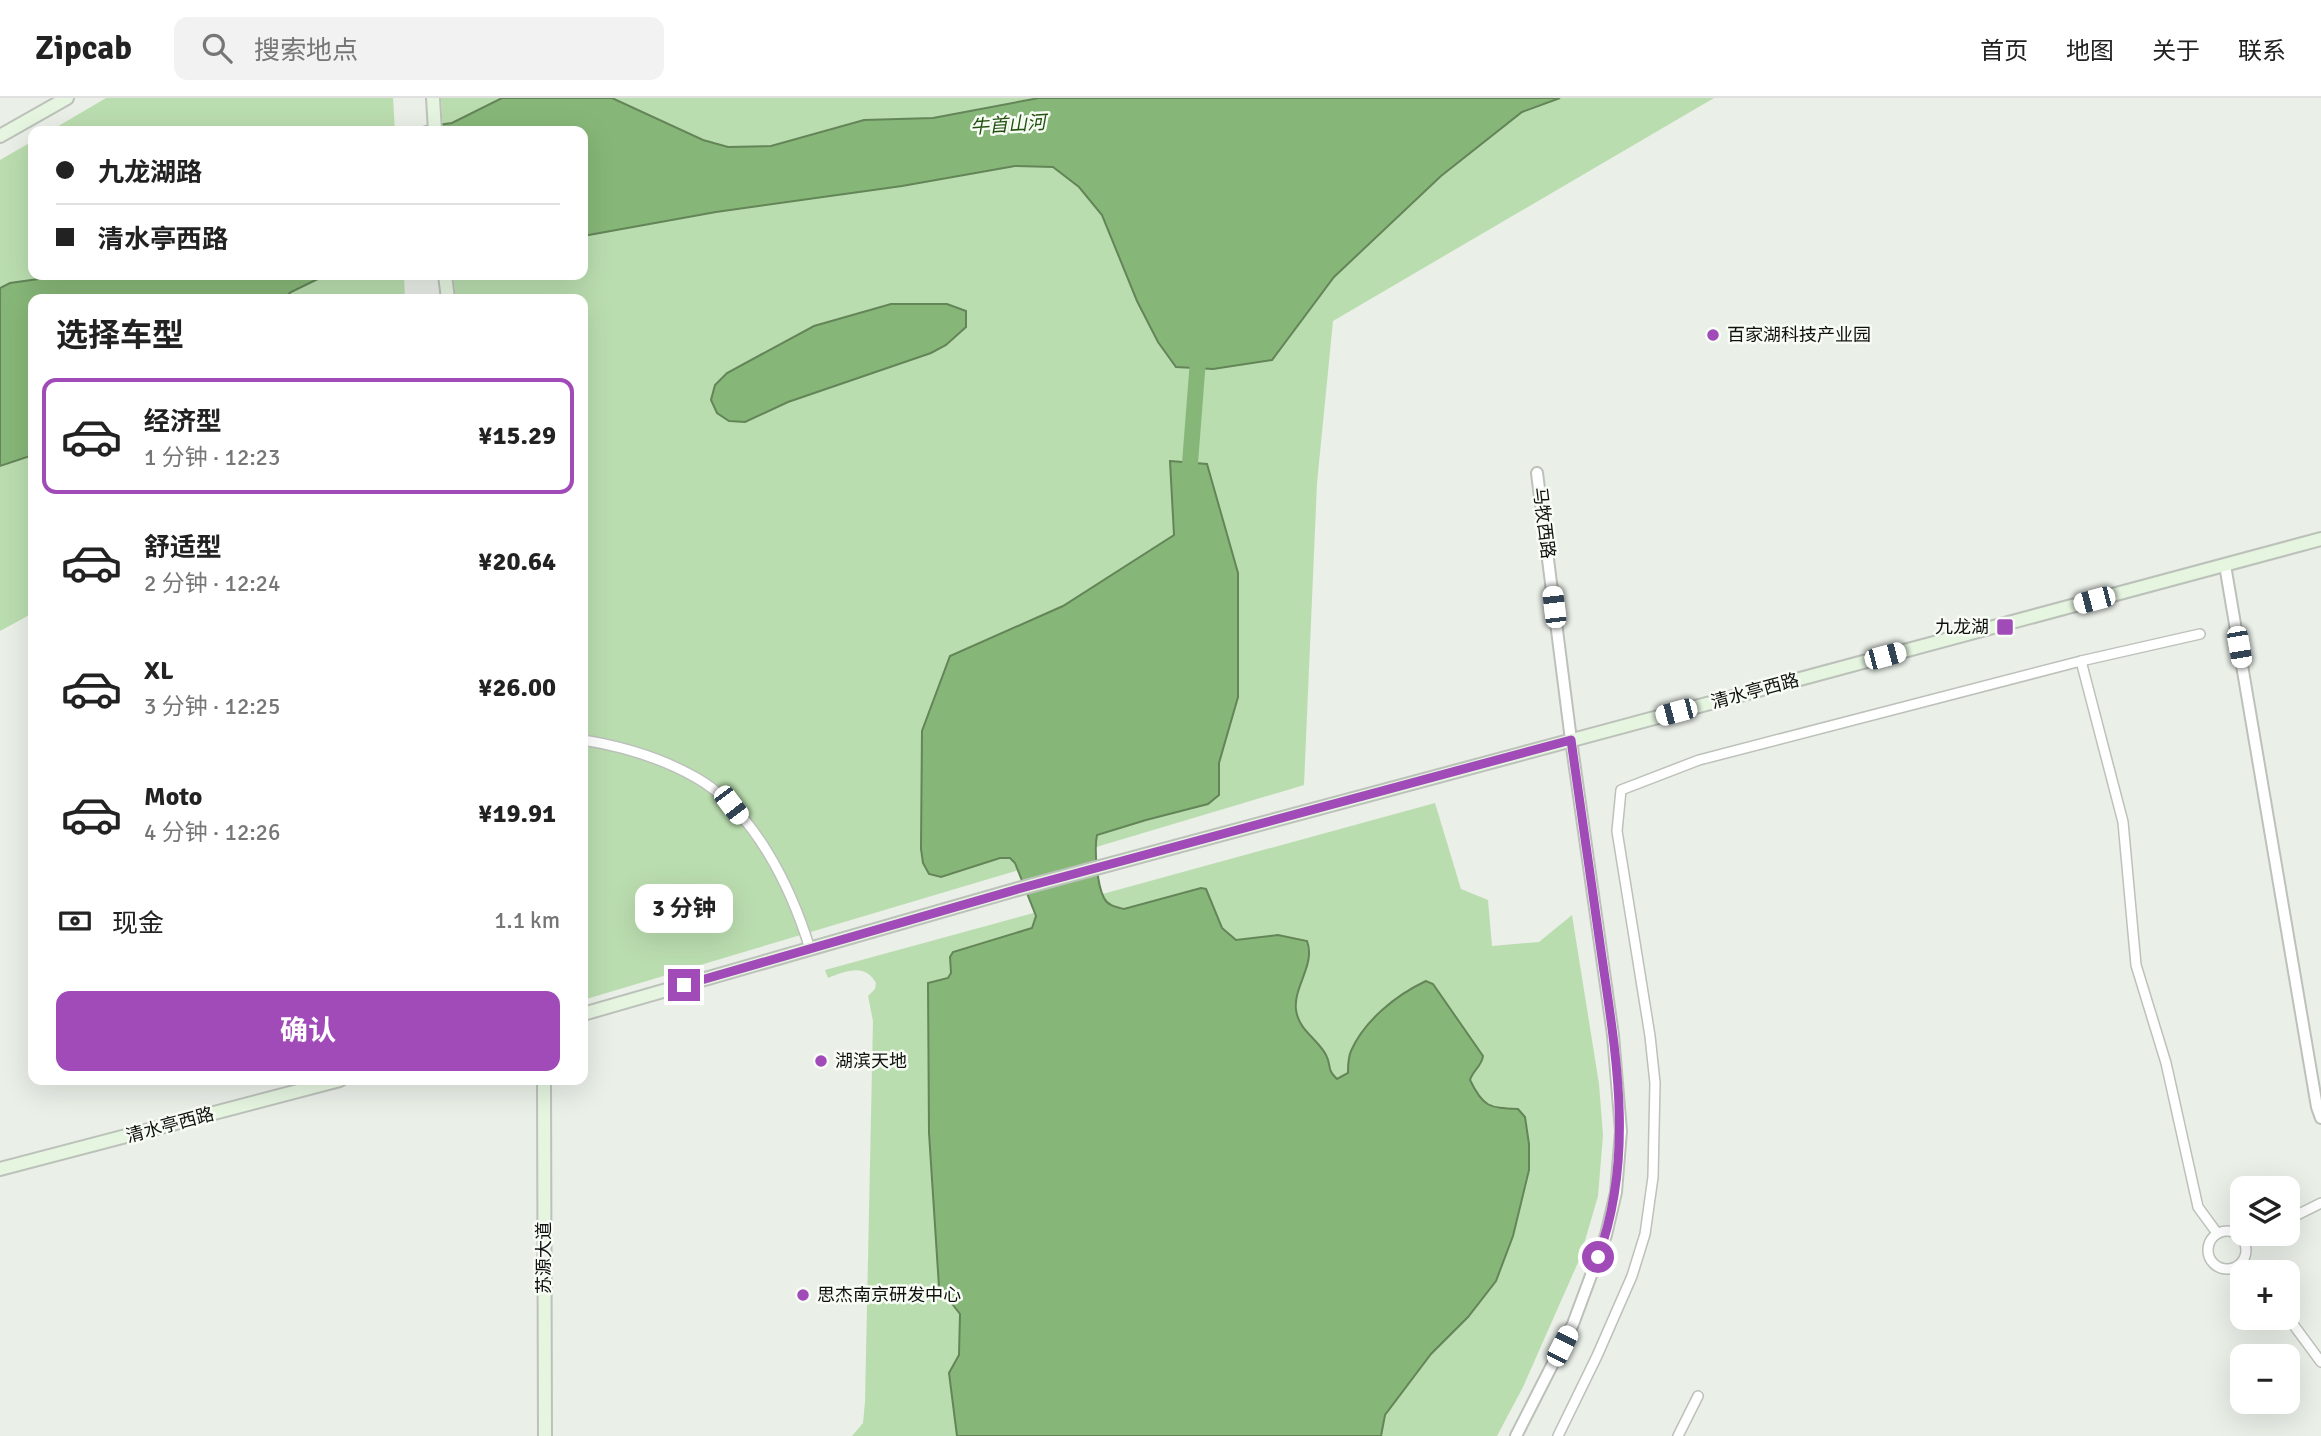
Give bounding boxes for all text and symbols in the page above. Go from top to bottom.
search box [174,17,664,80]
text: Zipcab [35,28,132,69]
icon: search [198,29,236,67]
text: 搜索地点 [254,35,358,67]
text: 首页 [1980,36,2028,66]
text: 地图 [2066,36,2114,66]
text: 关于 [2152,36,2200,66]
text: 联系 [2238,36,2286,66]
water label: 牛首山河 [969,110,1051,140]
text: 九龙湖路 [98,157,202,189]
text: 清水亭西路 [98,224,228,256]
text: 选择车型 [56,316,184,355]
place label: 百家湖科技产业园 [1727,324,1871,346]
marker: 百家湖科技产业园 [1705,327,1721,343]
icon: car [60,405,123,468]
text: 经济型 [144,406,222,438]
text: ¥15.29 [478,420,556,452]
text: 1 分钟 · 12:23 [144,443,280,472]
street label: 马牧西路 [1529,486,1559,560]
icon: car [60,531,123,594]
text: 舒适型 [144,532,222,564]
text: ¥20.64 [478,546,556,578]
text: 2 分钟 · 12:24 [144,569,280,598]
car [2071,584,2118,616]
car [1542,585,1567,629]
place label: 九龙湖 [1935,616,1989,638]
marker: 九龙湖 [1995,617,2015,637]
car [2226,624,2253,670]
car [1862,640,1909,672]
text: XL [144,655,174,687]
icon: car [60,657,123,720]
street label: 清水亭西路 [1709,669,1801,713]
text: ¥26.00 [478,672,556,704]
text: 3 分钟 · 12:25 [144,692,280,721]
car [1653,696,1700,728]
text: Moto [144,781,202,813]
car [710,782,753,828]
icon: car [60,783,123,846]
text: ¥19.91 [478,798,556,830]
text: 4 分钟 · 12:26 [144,818,280,847]
callout: 3 分钟 [635,884,733,932]
text: 3 分钟 [652,894,716,923]
icon: cash [56,902,94,940]
text: 1.1 km [494,906,560,935]
text: 现金 [112,908,164,940]
route end [668,969,700,1001]
button: 确认 [56,991,560,1071]
place label: 湖滨天地 [835,1050,907,1072]
marker: 湖滨天地 [813,1053,829,1069]
street label: 清水亭西路 [124,1103,216,1147]
map controls [2230,1176,2300,1414]
button: layers [2230,1176,2300,1246]
street label: 苏源大道 [533,1222,555,1294]
route start [1582,1241,1614,1273]
button: + [2230,1260,2300,1330]
place label: 思杰南京研发中心 [817,1284,961,1306]
marker: 思杰南京研发中心 [795,1287,811,1303]
car [1544,1323,1581,1369]
button: − [2230,1344,2300,1414]

